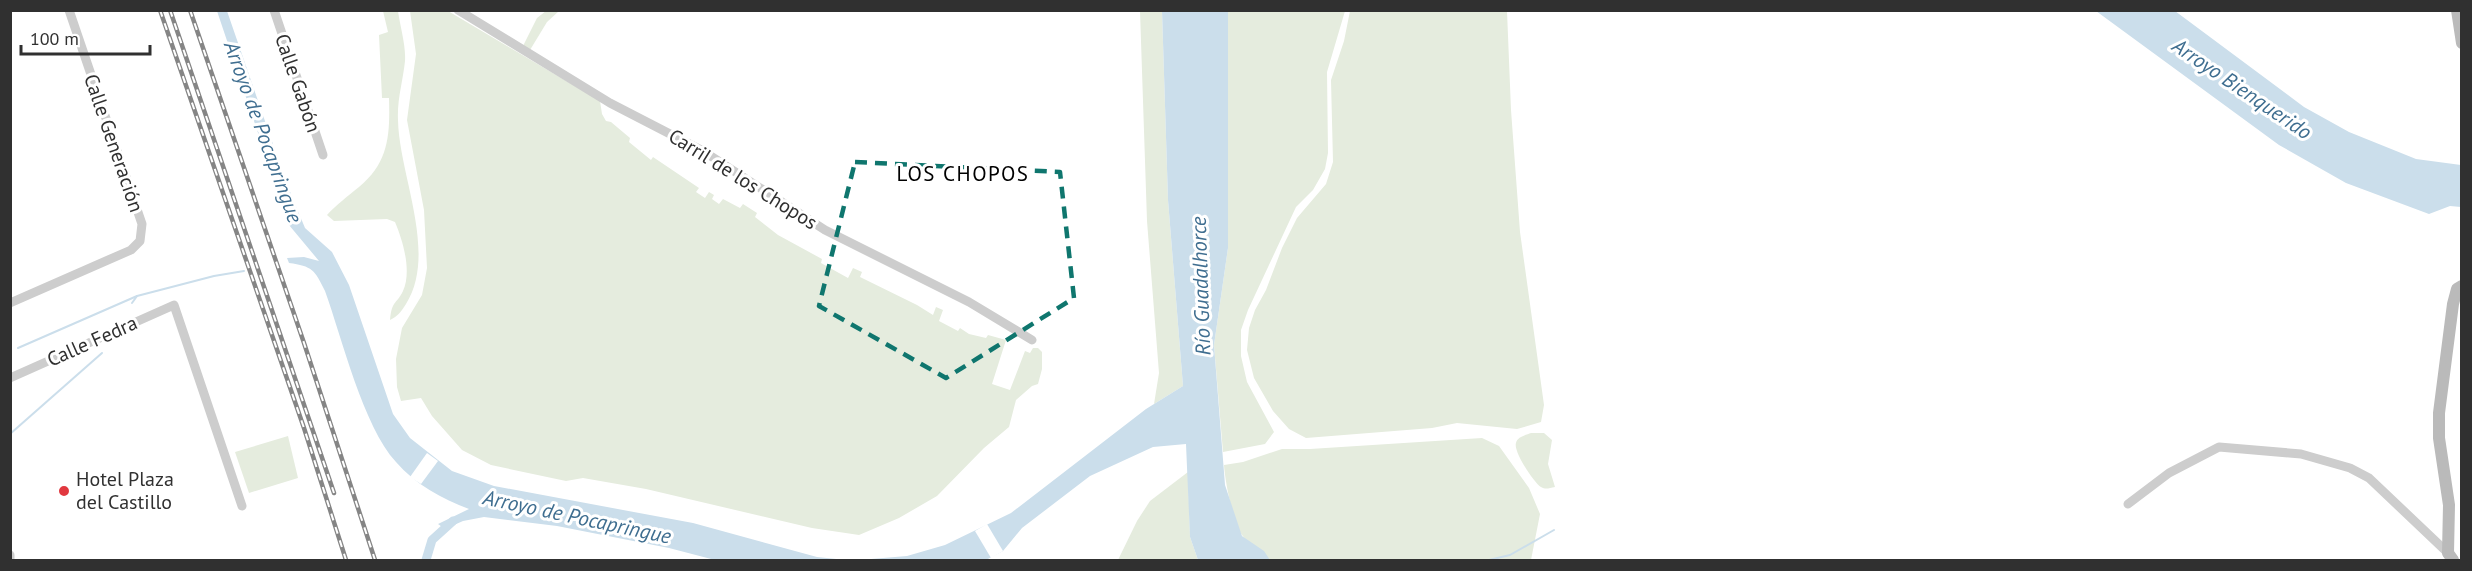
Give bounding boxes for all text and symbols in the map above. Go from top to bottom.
scale bar [21,18,150,56]
text: 100 m [30,27,79,50]
street label: Calle Gabón [269,30,327,136]
water label: Arroyo Bienquerido [2166,31,2317,145]
water label: Arroyo de Pocapringue [218,36,309,227]
street label: Calle Generación [78,70,150,216]
street label: Carril de los Chopos [664,123,822,235]
district label: LOS CHOPOS [897,160,1029,187]
water label: Río Guadalhorce [1185,216,1216,356]
street label: Calle Fedra [43,310,141,372]
place label: Hotel Plaza del Castillo [76,466,174,515]
water label: Arroyo de Pocapringue [480,483,674,550]
marker: Hotel Plaza del Castillo [57,484,71,498]

